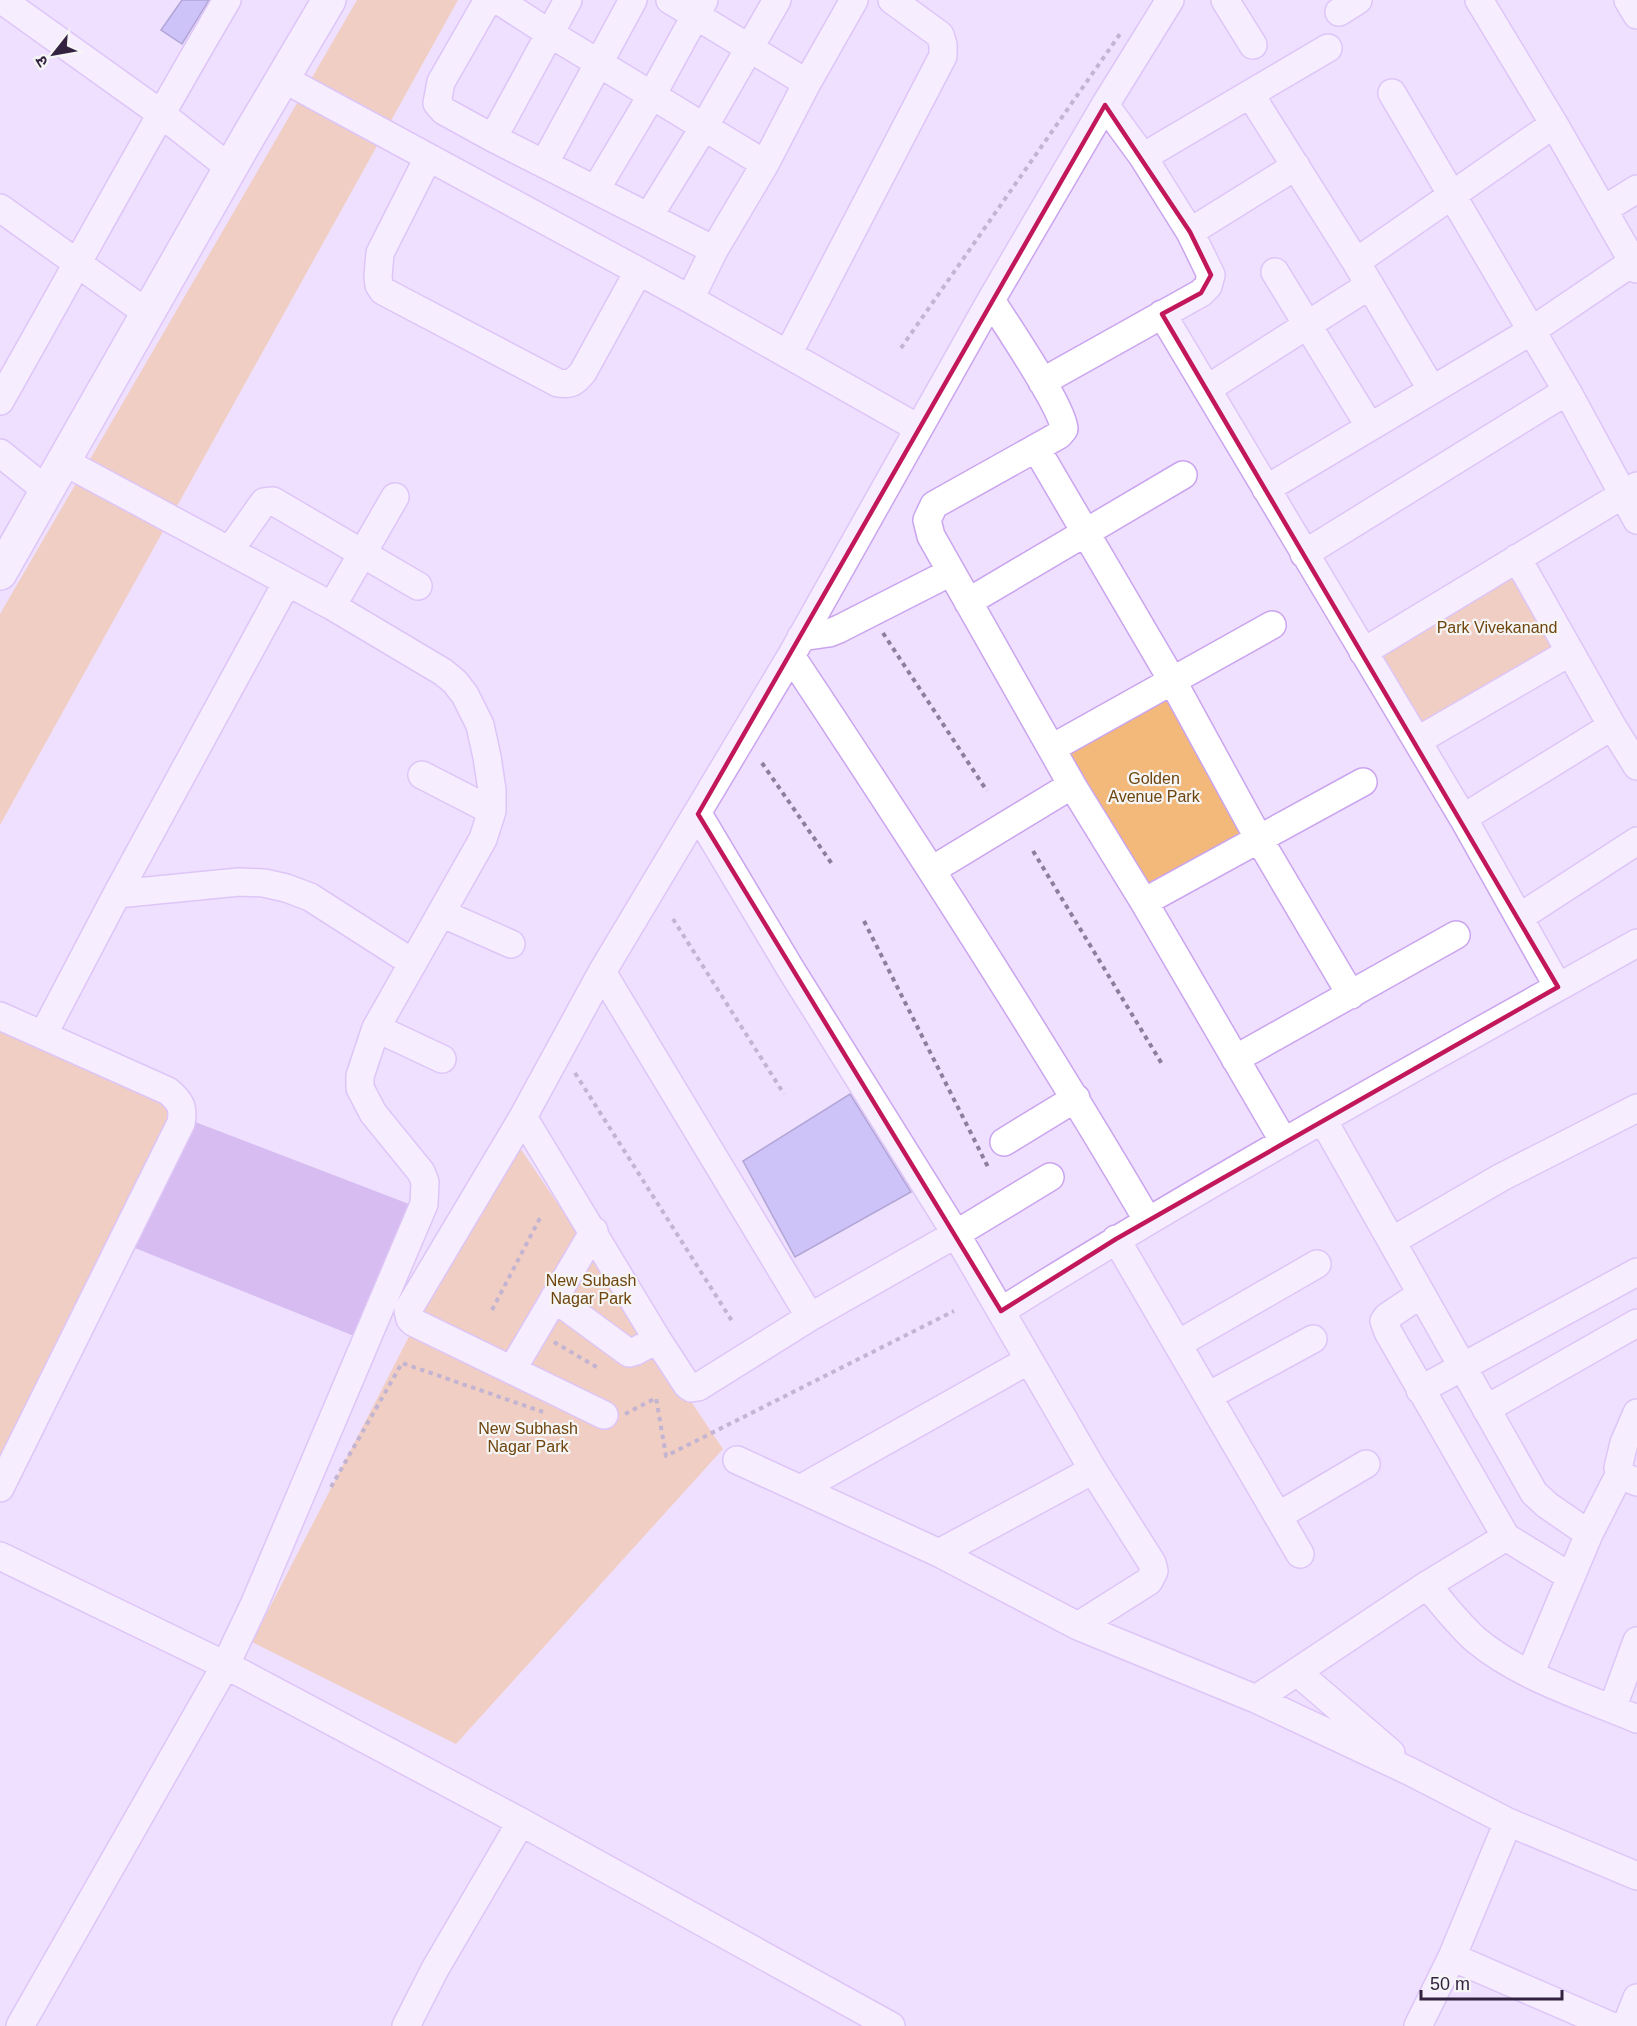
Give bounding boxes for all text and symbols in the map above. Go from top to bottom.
north arrow [24,24,84,84]
text: उ [32,53,51,70]
park label: Park Vivekanand [1437,619,1557,636]
park label: Golden Avenue Park [1108,770,1201,805]
park label: New Subash Nagar Park [546,1272,636,1307]
park label: New Subhash Nagar Park [478,1420,578,1455]
scale bar [1421,1963,1562,2001]
text: 50 m [1430,1974,1470,1994]

